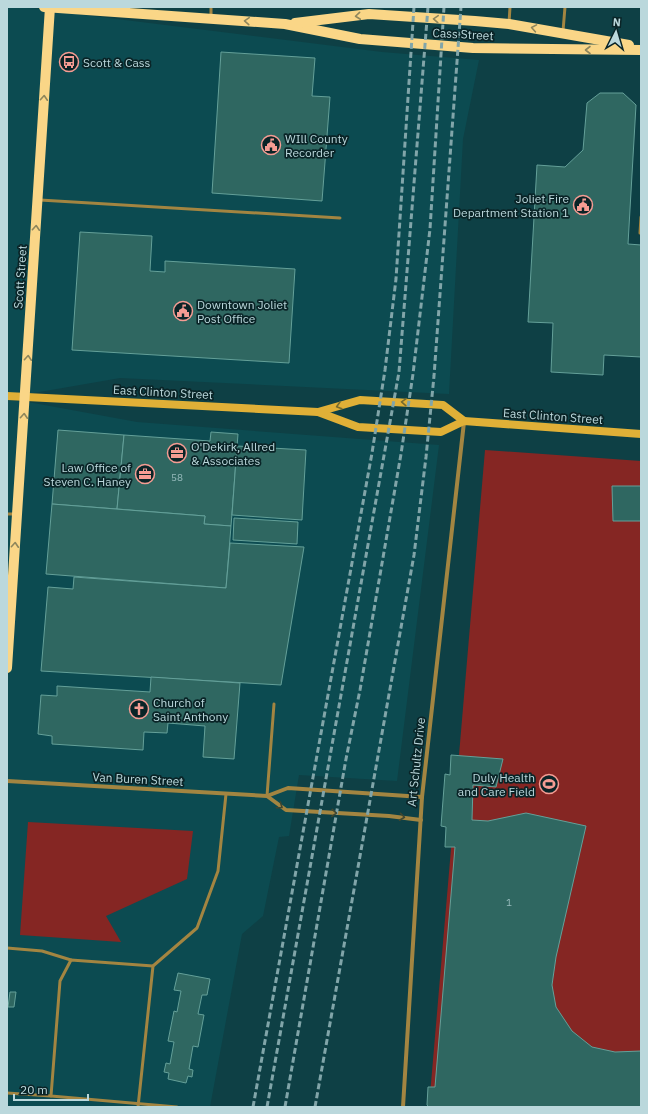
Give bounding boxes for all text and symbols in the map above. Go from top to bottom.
one-way arrow [355,11,361,20]
north arrow [596,12,636,52]
one-way arrow [433,14,439,23]
text: N [612,15,621,29]
one-way arrow [244,17,250,26]
one-way arrow [531,24,537,33]
street label: Cass Street [432,25,494,43]
one-way arrow [585,46,591,54]
bus stop icon: Scott & Cass [58,51,80,73]
place label: Scott & Cass [83,55,151,70]
one-way arrow [40,95,49,101]
place label: WIll County Recorder [285,131,348,160]
public building icon: WIll County Recorder [260,134,282,156]
place label: Joliet Fire Department Station 1 [453,191,569,220]
public building icon: Joliet Fire Department Station 1 [572,194,594,216]
one-way arrow [32,225,41,231]
street label: Scott Street [10,245,30,309]
place label: Downtown Joliet Post Office [197,297,287,326]
public building icon: Downtown Joliet Post Office [172,300,194,322]
one-way arrow [24,355,32,361]
street label: East Clinton Street [113,382,213,402]
one-way arrow [401,398,407,407]
one-way arrow [335,401,342,410]
street label: East Clinton Street [502,405,604,427]
one-way arrow [20,413,29,419]
place label: O'Dekirk, Allred & Associates [191,439,275,468]
office icon: O'Dekirk, Allred & Associates [166,442,188,464]
place label: Law Office of Steven C. Haney [44,460,131,489]
office icon: Law Office of Steven C. Haney [134,463,156,485]
house number: 58 [171,471,183,484]
one-way arrow [11,542,20,549]
place label: Church of Saint Anthony [153,695,228,724]
church icon: Church of Saint Anthony [128,698,150,720]
street label: Art Schultz Drive [404,716,428,807]
street label: Van Buren Street [92,769,184,789]
place label: Duly Health and Care Field [458,770,535,799]
sports icon: Duly Health and Care Field [538,773,560,795]
one-way arrow [276,801,283,808]
one-way arrow [331,808,337,817]
one-way arrow [398,812,405,821]
house number: 1 [506,896,512,909]
scale bar [14,1076,88,1102]
text: 20 m [20,1082,48,1097]

